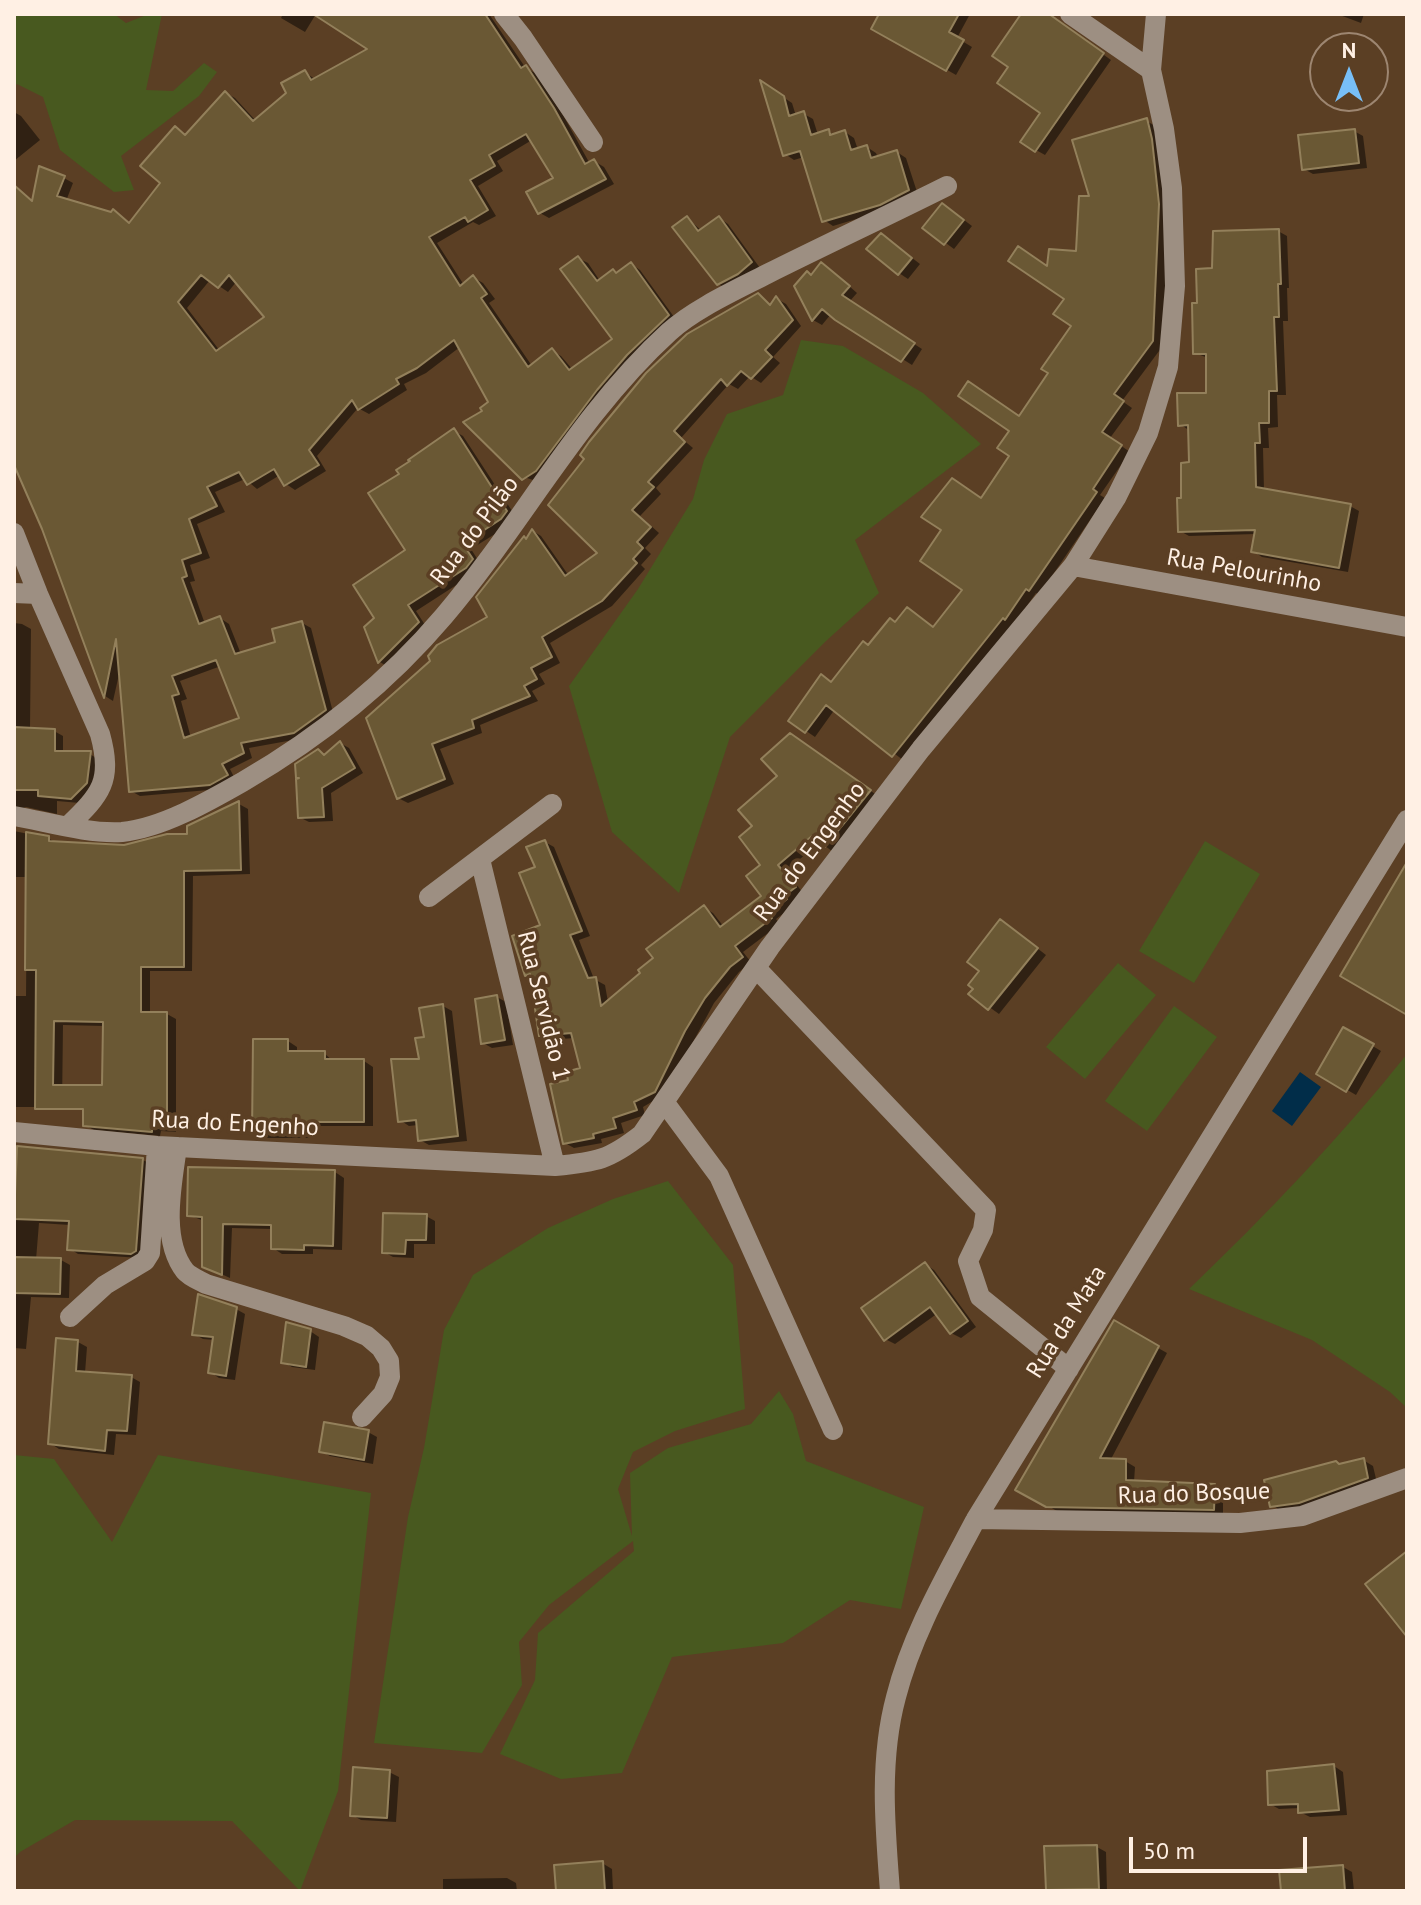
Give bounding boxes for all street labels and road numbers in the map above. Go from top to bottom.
street label: Rua do Pilão [425,471,525,591]
street label: Rua Pelourinho [1164,543,1324,599]
street label: Rua do Engenho [748,776,872,928]
street label: Rua Servidão 1 [510,928,576,1084]
street label: Rua do Engenho [151,1105,319,1143]
street label: Rua da Mata [1021,1260,1113,1384]
street label: Rua do Bosque [1117,1477,1271,1511]

